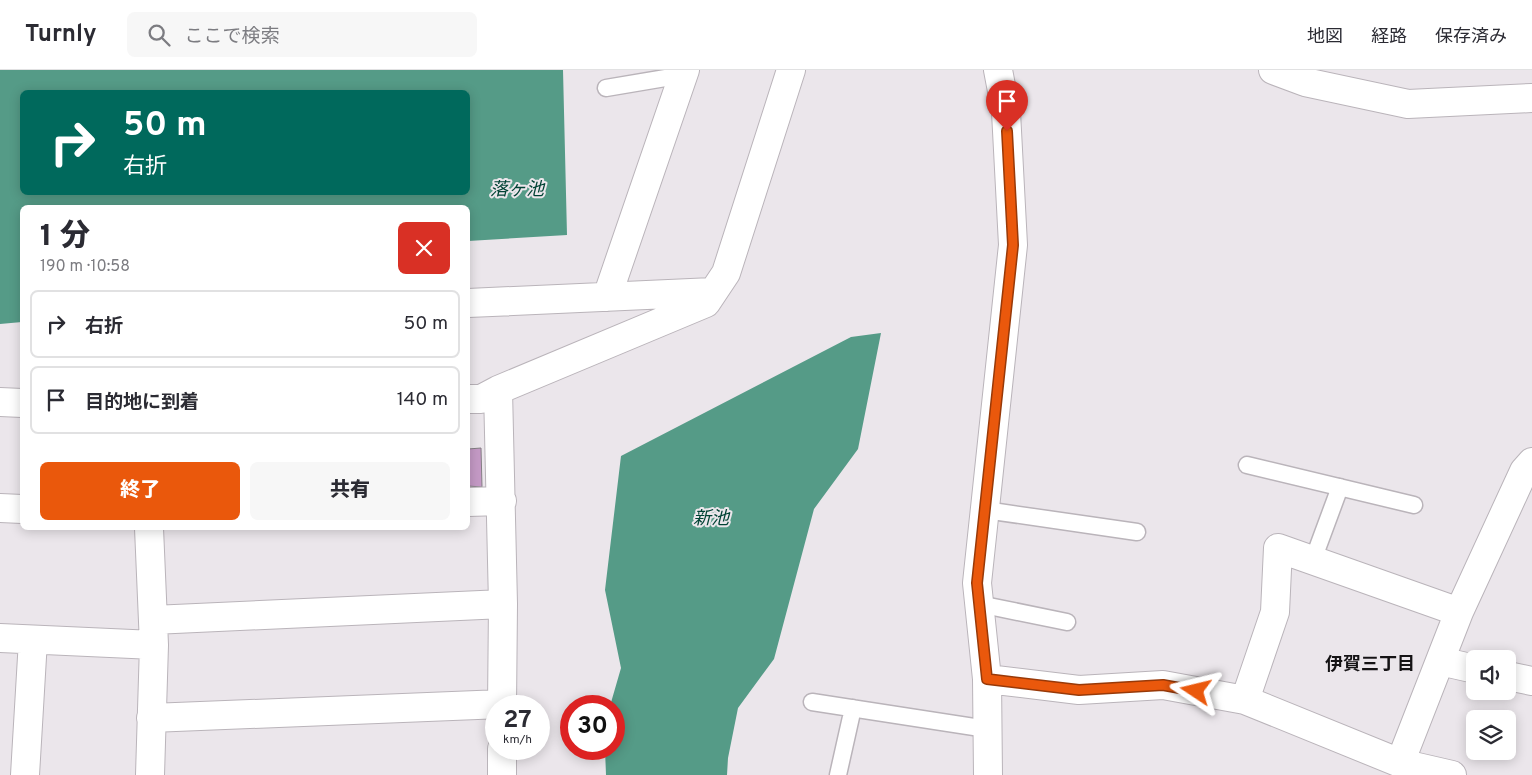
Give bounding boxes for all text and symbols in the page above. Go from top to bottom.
search box [127,12,477,57]
text: Turnly [25,20,97,50]
icon: search [145,21,173,49]
text: ここで検索 [185,25,280,49]
text: 地図 [1307,26,1343,49]
text: 経路 [1371,26,1407,49]
text: 保存済み [1435,26,1507,49]
pin [986,80,1028,131]
icon: arrive [993,87,1021,115]
text: 50 m [123,104,207,148]
icon: right [40,110,105,175]
text: 右折 [123,154,167,181]
water label: 落ヶ池 [490,179,546,202]
text: 1 分 [40,219,90,256]
button: close [398,222,450,274]
text: 190 m · 10:58 [40,257,130,277]
icon: right [42,310,70,338]
text: 50 m [403,312,448,336]
text: 右折 [85,315,123,339]
icon: arrive [42,386,70,414]
text: 140 m [397,388,448,412]
text: 目的地に到着 [85,391,199,415]
button: 終了 [40,462,240,520]
button: 共有 [250,462,450,520]
water label: 新池 [693,508,731,531]
map controls [1466,650,1516,760]
button: sound [1466,650,1516,700]
district label: 伊賀三丁目 [1325,654,1415,677]
position arrow [1169,664,1221,716]
speed limit sign: 30 [560,695,625,760]
text: 27 [503,705,532,737]
button: layers [1466,710,1516,760]
text: km/h [503,732,532,748]

